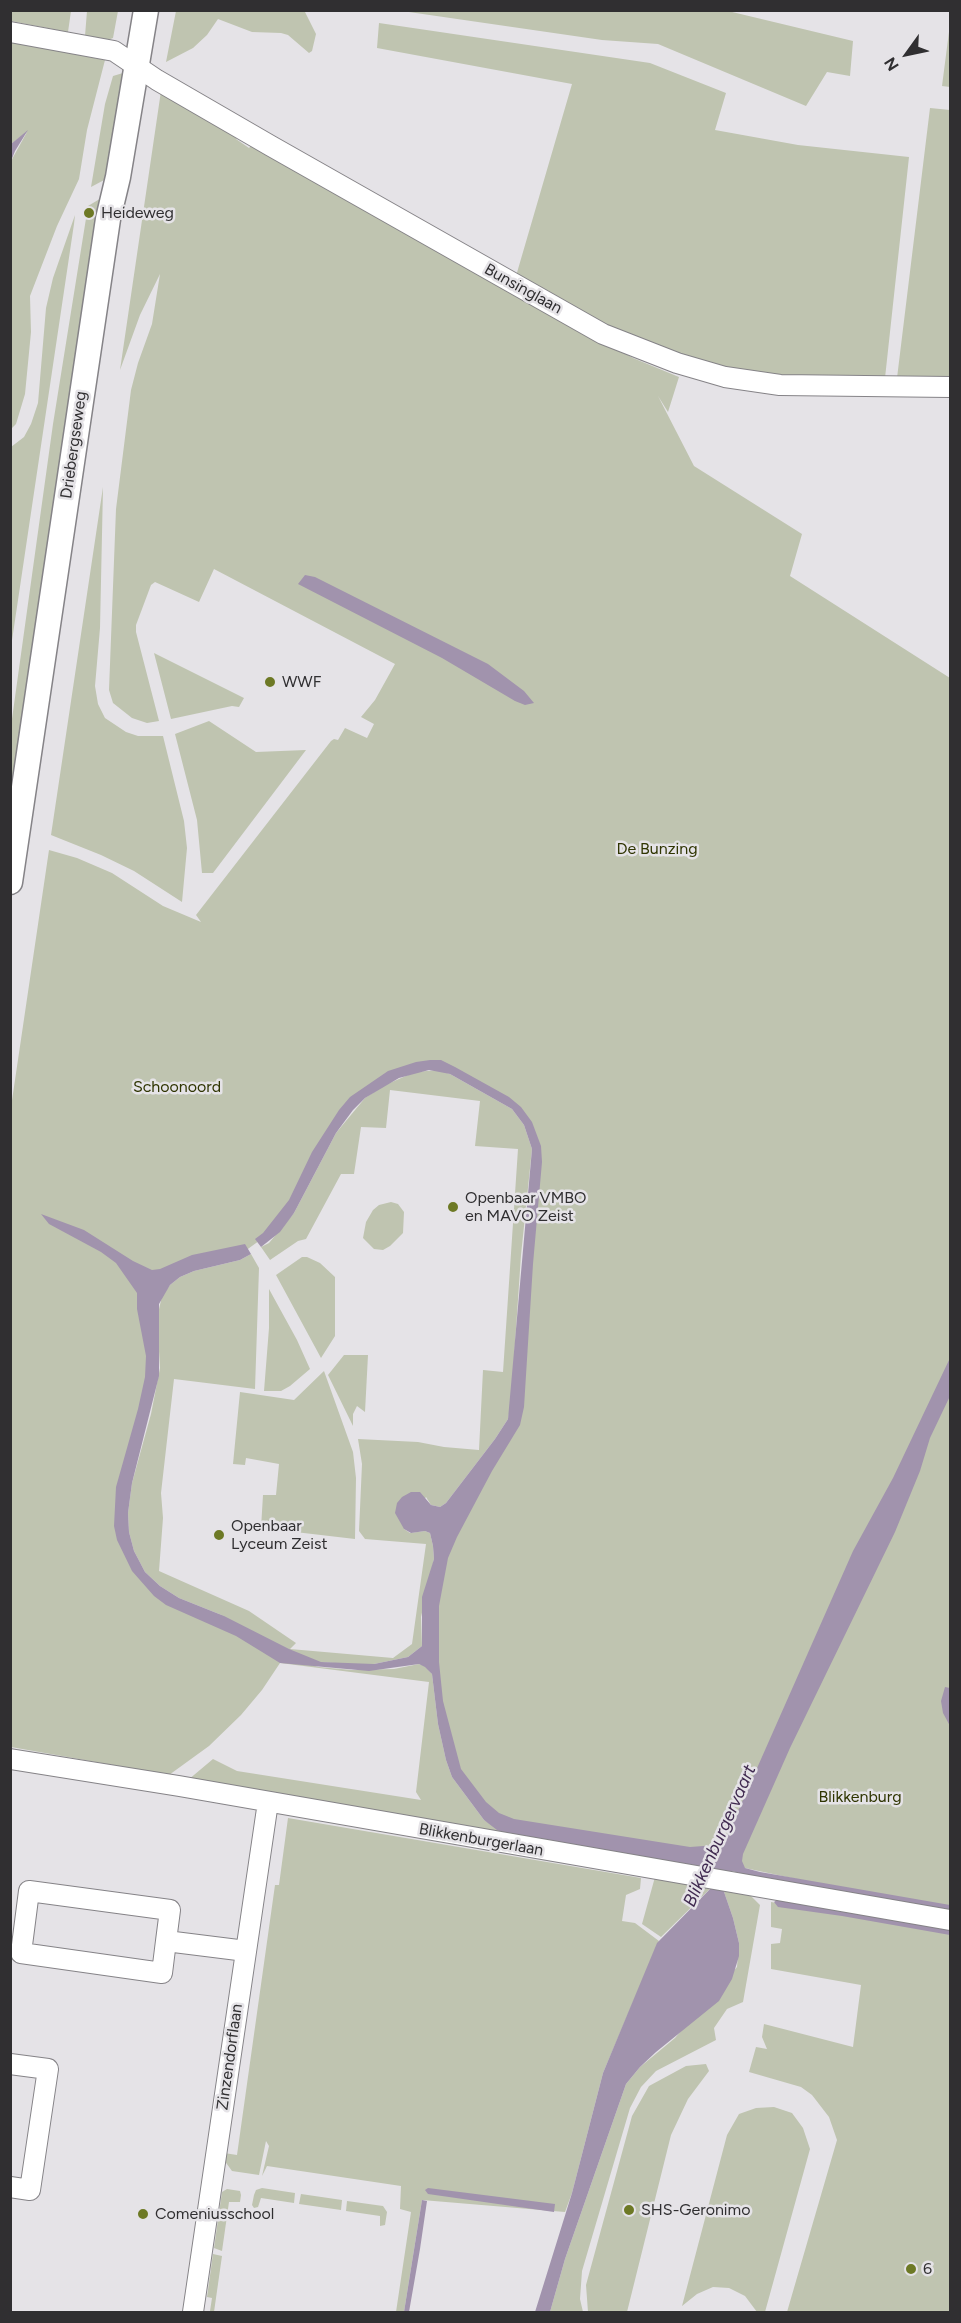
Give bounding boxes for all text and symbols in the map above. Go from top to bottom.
north arrow [877,24,937,84]
text: N [880,54,903,74]
place label: Heideweg [101,203,174,223]
marker: Heideweg [82,206,96,220]
street label: Bunsinglaan [481,260,565,318]
street label: Driebergseweg [57,390,91,500]
place label: WWF [282,672,321,692]
marker: WWF [263,675,277,689]
park label: De Bunzing [616,839,698,859]
park label: Schoonoord [133,1077,221,1097]
place label: Openbaar VMBO en MAVO Zeist [465,1188,586,1226]
marker: Openbaar VMBO en MAVO Zeist [446,1200,460,1214]
place label: Openbaar Lyceum Zeist [231,1516,328,1554]
marker: Openbaar Lyceum Zeist [212,1528,226,1542]
water label: Blikkenburgervaart [679,1762,761,1910]
park label: Blikkenburg [818,1787,902,1807]
street label: Blikkenburgerlaan [417,1820,545,1860]
street label: Zinzendorflaan [213,2003,247,2111]
place label: SHS-Geronimo [641,2200,750,2220]
marker: SHS-Geronimo [622,2203,636,2217]
place label: Comeniusschool [155,2204,274,2224]
marker: Comeniusschool [136,2207,150,2221]
place label: 6 [923,2259,932,2279]
marker: 6 [904,2262,918,2276]

